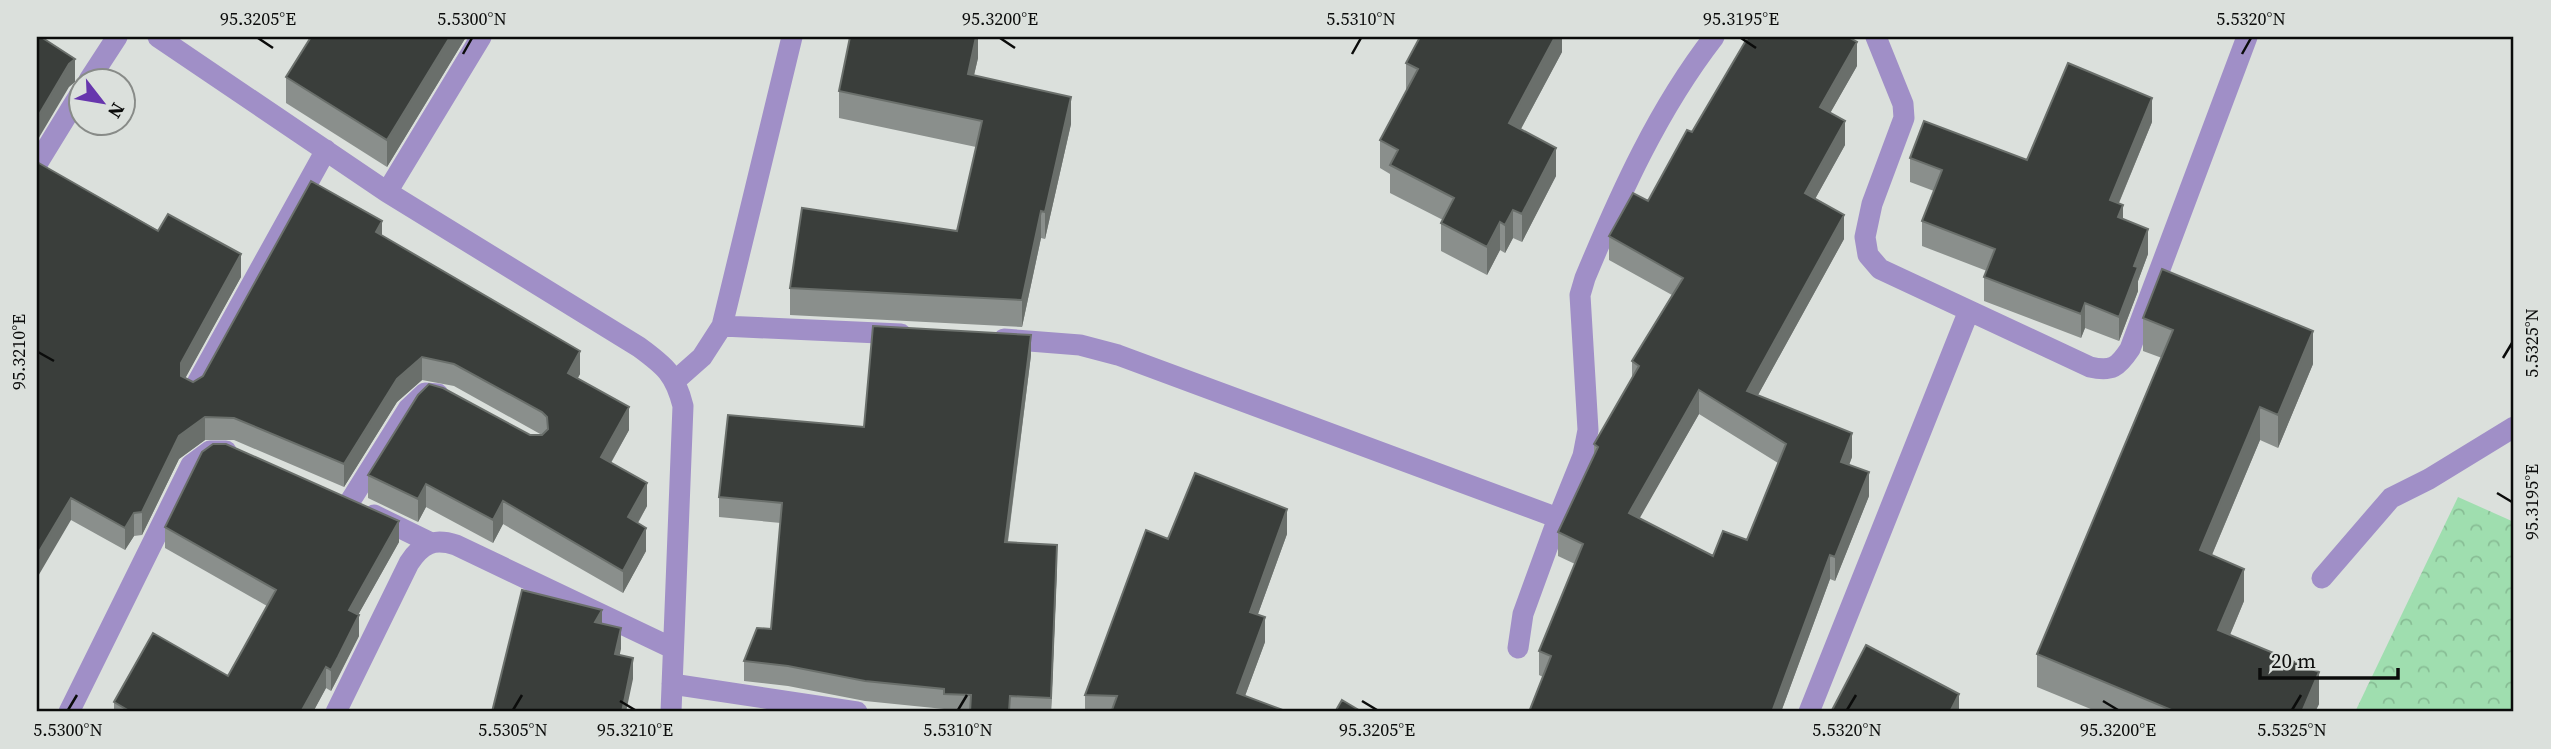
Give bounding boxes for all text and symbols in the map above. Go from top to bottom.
text: 95.3205°E [220,6,296,31]
text: 5.5300°N [437,6,507,31]
text: 95.3200°E [962,6,1038,31]
text: 5.5310°N [1326,6,1396,31]
text: 95.3195°E [1703,6,1779,31]
text: 5.5320°N [2216,6,2286,31]
north arrow [66,66,136,136]
text: N [102,98,131,124]
text: 5.5325°N [2519,308,2544,378]
text: 95.3210°E [6,314,31,390]
text: 95.3195°E [2519,464,2544,540]
scale bar [2260,637,2399,681]
text: 20 m [2271,646,2316,675]
text: 5.5300°N [33,717,103,742]
text: 5.5305°N [478,717,548,742]
text: 95.3210°E [597,717,673,742]
text: 5.5310°N [923,717,993,742]
text: 95.3205°E [1339,717,1415,742]
text: 5.5320°N [1812,717,1882,742]
text: 95.3200°E [2080,717,2156,742]
text: 5.5325°N [2257,717,2327,742]

